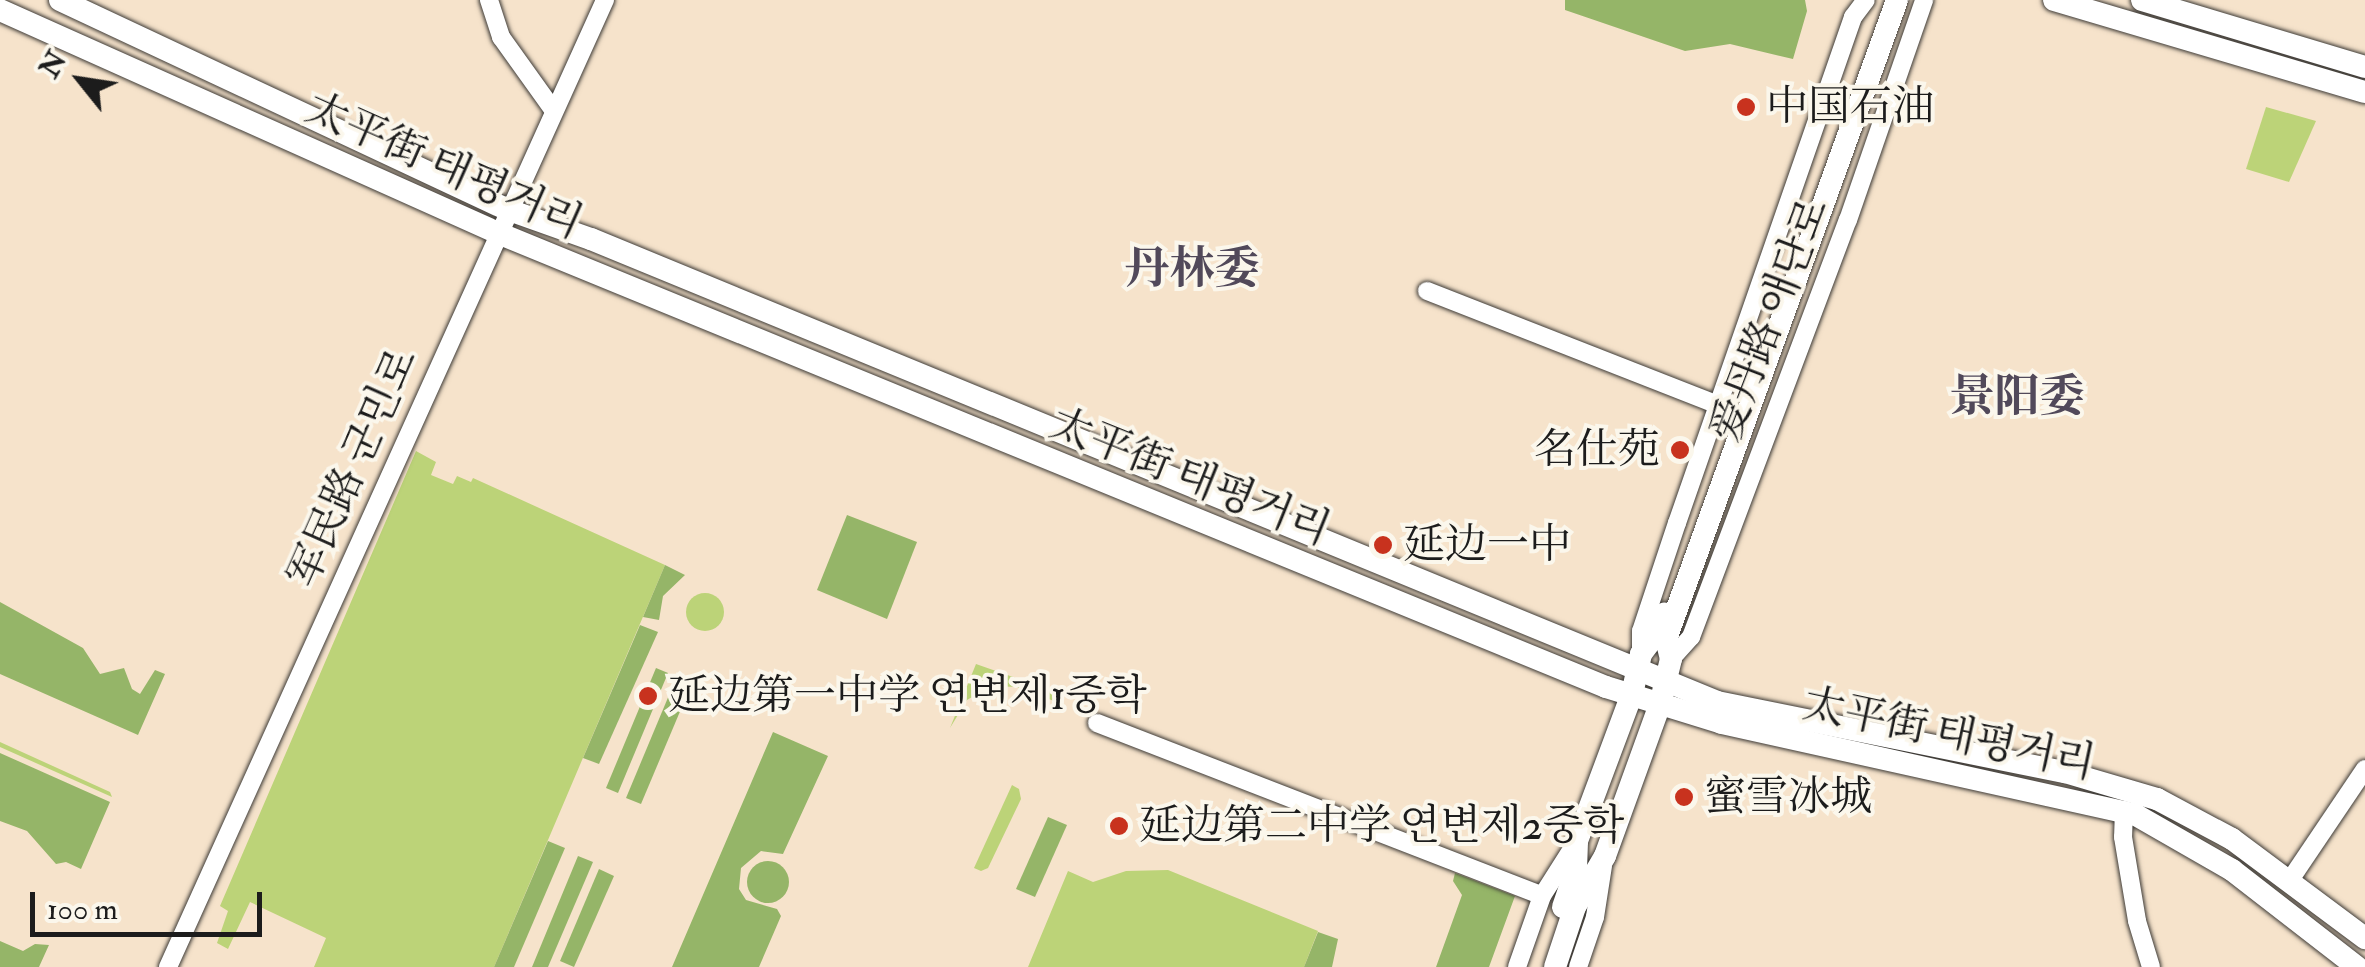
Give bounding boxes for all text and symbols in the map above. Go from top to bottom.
north arrow [30,30,130,130]
text: N [32,45,75,84]
place label: 中国石油 [1766,82,1934,132]
street label: 太平街 태평거리 [298,83,590,249]
marker: 中国石油 [1735,96,1757,118]
street label: 爱丹路 애단로 [1701,191,1839,449]
district label: 丹林委 [1125,243,1259,297]
street label: 军民路 군민로 [278,341,428,595]
district label: 景阳委 [1950,371,2084,425]
street label: 太平街 태평거리 [1043,398,1337,556]
place label: 名仕苑 [1534,425,1660,475]
marker: 名仕苑 [1669,439,1691,461]
place label: 延边一中 [1403,520,1571,570]
marker: 延边一中 [1372,534,1394,556]
place label: 延边第一中学 연변제1중학 [668,671,1147,721]
street label: 太平街 태평거리 [1798,678,2100,790]
marker: 延边第一中学 연변제1중학 [637,685,659,707]
place label: 蜜雪冰城 [1704,772,1872,822]
marker: 蜜雪冰城 [1673,786,1695,808]
place label: 延边第二中学 연변제2중학 [1139,801,1624,851]
marker: 延边第二中学 연변제2중학 [1108,815,1130,837]
scale bar [35,872,268,934]
text: 100 m [47,891,118,928]

